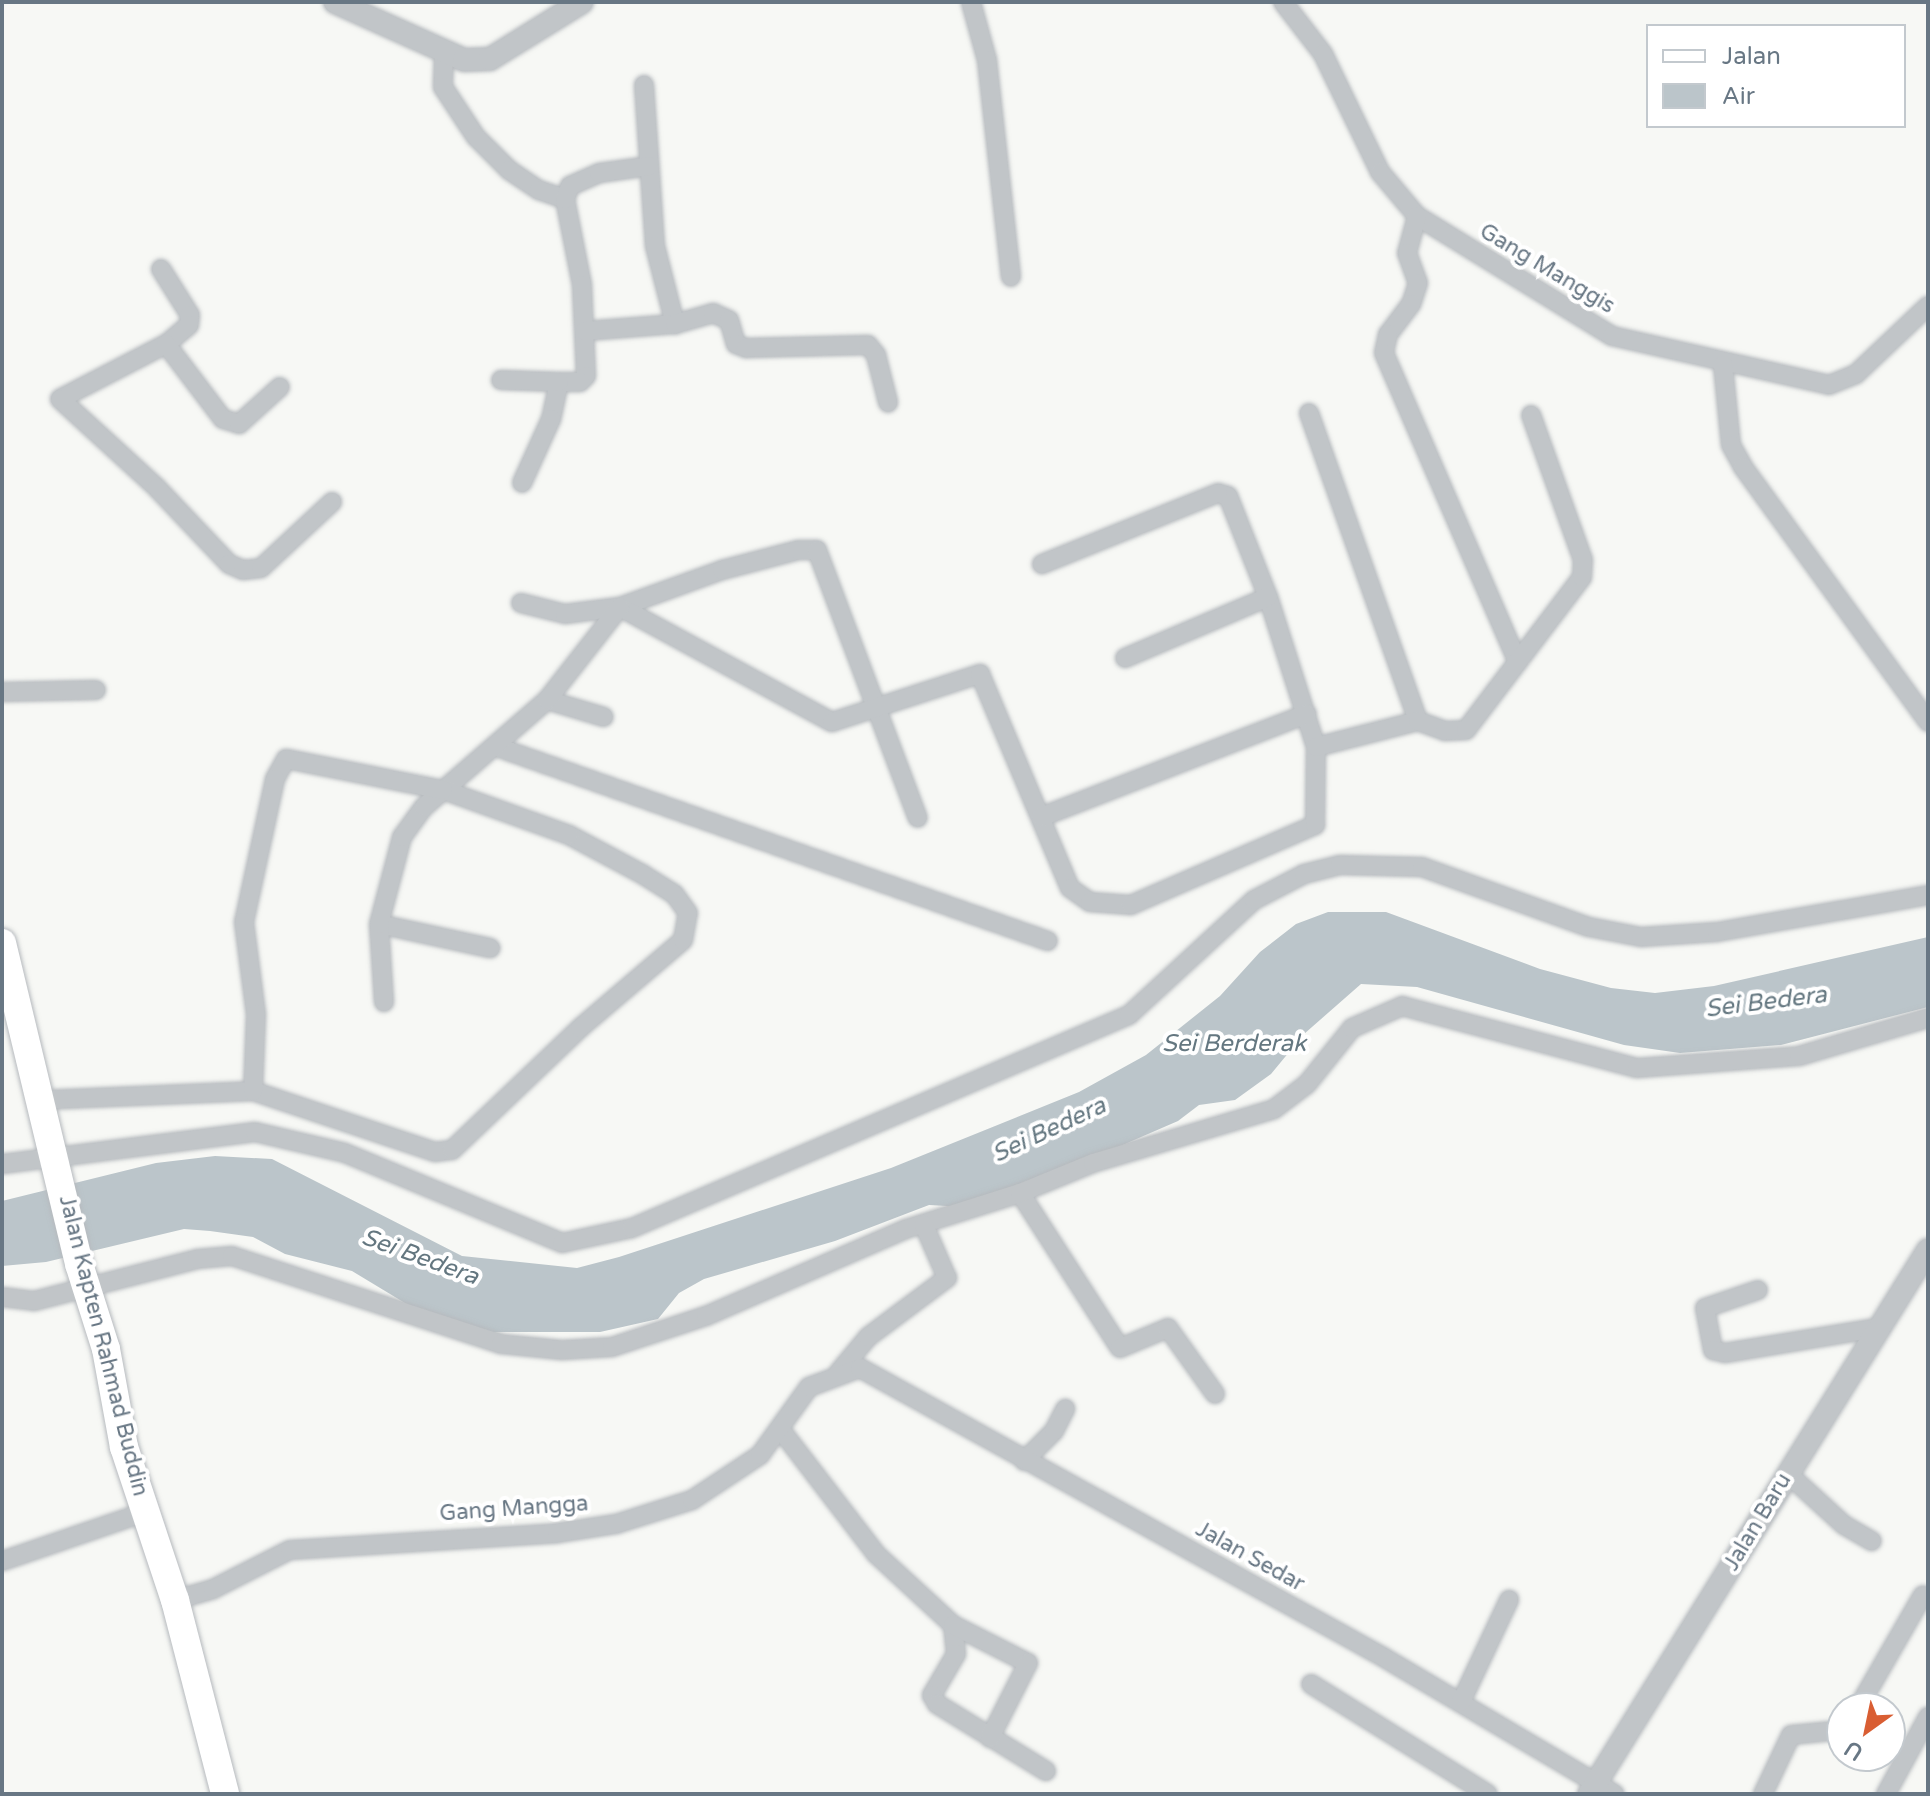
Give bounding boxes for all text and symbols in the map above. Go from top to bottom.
legend [1646,24,1906,128]
text: Jalan [1722,42,1781,71]
text: Air [1722,82,1755,111]
street label: Gang Manggis [1475,218,1619,320]
water label: Sei Bedera [1704,980,1828,1024]
water label: Sei Berderak [1162,1030,1306,1058]
water label: Sei Bedera [988,1091,1110,1169]
street label: Jalan Kapten Rahmad Buddin [53,1193,153,1499]
water label: Sei Bedera [358,1223,482,1291]
street label: Jalan Baru [1719,1468,1797,1576]
street label: Gang Mangga [439,1491,589,1527]
street label: Jalan Sedar [1191,1516,1309,1598]
north arrow [1826,1692,1906,1772]
text: U [1840,1735,1868,1766]

